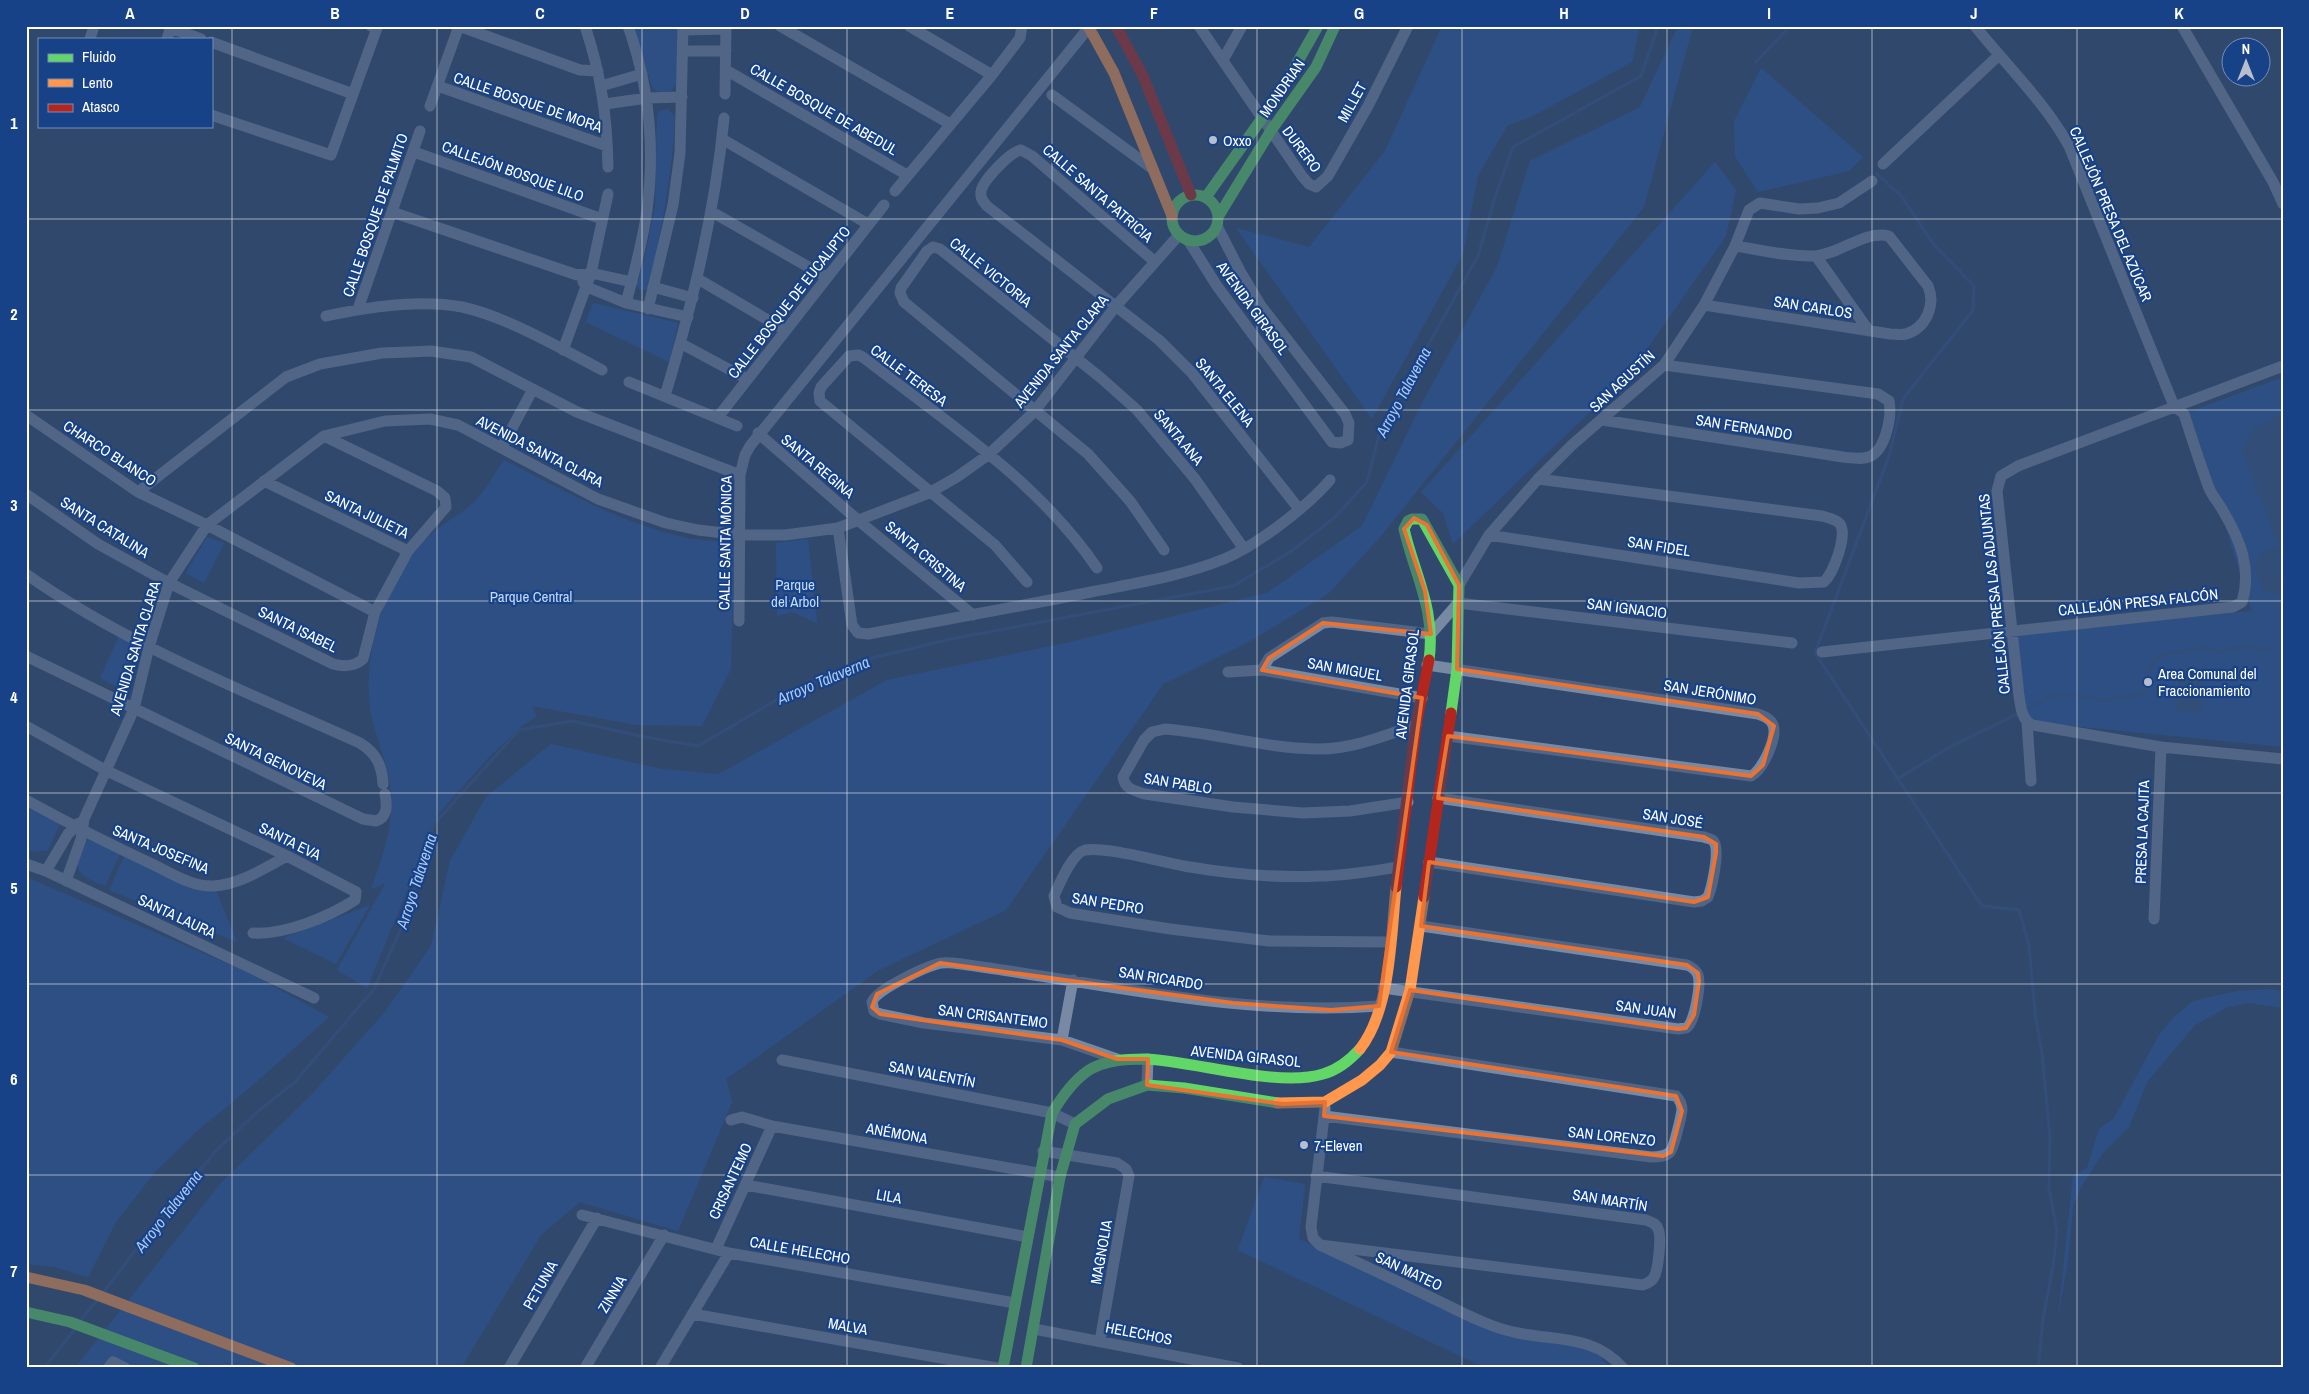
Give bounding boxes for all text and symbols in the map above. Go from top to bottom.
text: A [125,2,135,24]
text: B [330,2,340,24]
text: C [535,2,545,24]
text: D [740,2,750,24]
text: E [946,2,955,24]
text: F [1150,2,1158,24]
text: G [1354,2,1364,24]
text: H [1559,2,1569,24]
text: I [1767,2,1771,24]
text: J [1970,2,1978,24]
text: K [2174,2,2184,24]
legend [38,38,212,128]
north arrow [2222,38,2272,88]
text: N [2242,40,2250,58]
text: Fluido [82,46,116,67]
street label: MONDRIAN [1254,55,1310,121]
street label: CALLE BOSQUE DE ABEDUL [746,58,902,160]
street label: CALLE BOSQUE DE MORA [451,67,606,138]
text: Lento [82,72,113,93]
street label: MILLET [1332,78,1372,126]
text: Atasco [81,96,120,117]
text: 1 [10,112,18,134]
street label: DURERO [1278,121,1326,177]
street label: CALLEJÓN PRESA DEL AZÚCAR [2065,123,2157,305]
street label: CALLE BOSQUE DE PALMITO [337,130,413,300]
place label: Oxxo [1223,130,1252,151]
marker: Oxxo [1207,134,1219,146]
street label: CALLEJÓN BOSQUE LILO [439,136,587,206]
street label: CALLE SANTA PATRICIA [1038,139,1158,247]
street label: CALLE BOSQUE DE EUCALIPTO [723,221,855,383]
street label: CALLE VICTORIA [945,232,1037,312]
street label: AVENIDA GIRASOL [1211,256,1294,359]
street label: AVENIDA SANTA CLARA [1008,289,1114,413]
street label: SAN CARLOS [1772,290,1854,324]
text: 2 [10,303,18,325]
street label: CALLE TERESA [866,339,952,411]
water label: Arroyo Talaverna [1370,343,1436,442]
street label: SAN AGUSTÍN [1585,345,1659,417]
street label: SANTA ELENA [1191,353,1260,432]
street label: SANTA ANA [1149,404,1209,470]
street label: AVENIDA SANTA CLARA [472,409,608,492]
street label: SAN FERNANDO [1694,409,1794,445]
street label: CHARCO BLANCO [59,415,161,491]
street label: SANTA REGINA [777,429,860,503]
street label: CALLE SANTA MÓNICA [713,475,737,610]
street label: SANTA JULIETA [321,485,413,544]
street label: SANTA CATALINA [57,491,154,563]
street label: CALLEJÓN PRESA LAS ADJUNTAS [1973,493,2015,695]
text: 3 [10,494,18,516]
street label: SANTA CRISTINA [881,516,972,597]
street label: SAN FIDEL [1626,531,1692,561]
park label: Parque del Arbol [771,574,819,612]
street label: AVENIDA SANTA CLARA [104,577,166,719]
street label: CALLEJÓN PRESA FALCÓN [2057,583,2219,621]
park label: Parque Central [490,586,572,607]
street label: SAN IGNACIO [1586,593,1668,623]
street label: SANTA ISABEL [255,601,341,657]
street label: AVENIDA GIRASOL [1390,628,1424,741]
water label: Arroyo Talaverna [772,651,873,710]
street label: SAN MIGUEL [1306,652,1384,686]
place label: Area Comunal del Fraccionamiento [2157,663,2256,701]
street label: SAN JERÓNIMO [1662,674,1758,710]
marker: Area Comunal del Fraccionamiento [2142,676,2154,688]
text: 4 [10,686,18,708]
street label: SANTA GENOVEVA [222,727,331,795]
street label: SAN PABLO [1142,767,1214,799]
street label: PRESA LA CAJITA [2130,779,2154,884]
street label: SAN JOSÉ [1641,803,1705,833]
street label: SANTA EVA [255,817,325,865]
street label: SANTA JOSEFINA [109,819,213,879]
water label: Arroyo Talaverna [390,831,442,932]
text: 5 [10,877,18,899]
street label: SAN PEDRO [1071,887,1145,919]
street label: SANTA LAURA [135,889,220,944]
street label: SAN RICARDO [1117,961,1205,995]
street label: SAN JUAN [1614,994,1678,1024]
street label: SAN CRISANTEMO [937,999,1049,1033]
street label: AVENIDA GIRASOL [1189,1040,1302,1072]
street label: SAN VALENTÍN [887,1055,977,1093]
text: 6 [10,1068,18,1090]
street label: ANÉMONA [864,1117,930,1149]
street label: SAN LORENZO [1567,1121,1657,1151]
place label: 7-Eleven [1314,1135,1363,1156]
street label: CRISANTEMO [703,1139,757,1223]
marker: 7-Eleven [1298,1139,1310,1151]
water label: Arroyo Talaverna [128,1165,207,1257]
street label: LILA [875,1183,904,1209]
street label: SAN MARTÍN [1571,1184,1649,1216]
street label: MAGNOLIA [1085,1217,1117,1286]
street label: CALLE HELECHO [748,1231,852,1269]
street label: SAN MATEO [1372,1246,1446,1296]
street label: PETUNIA [518,1256,563,1313]
text: 7 [10,1260,18,1282]
street label: ZINNIA [593,1271,632,1317]
street label: MALVA [827,1312,870,1340]
street label: HELECHOS [1104,1316,1174,1350]

